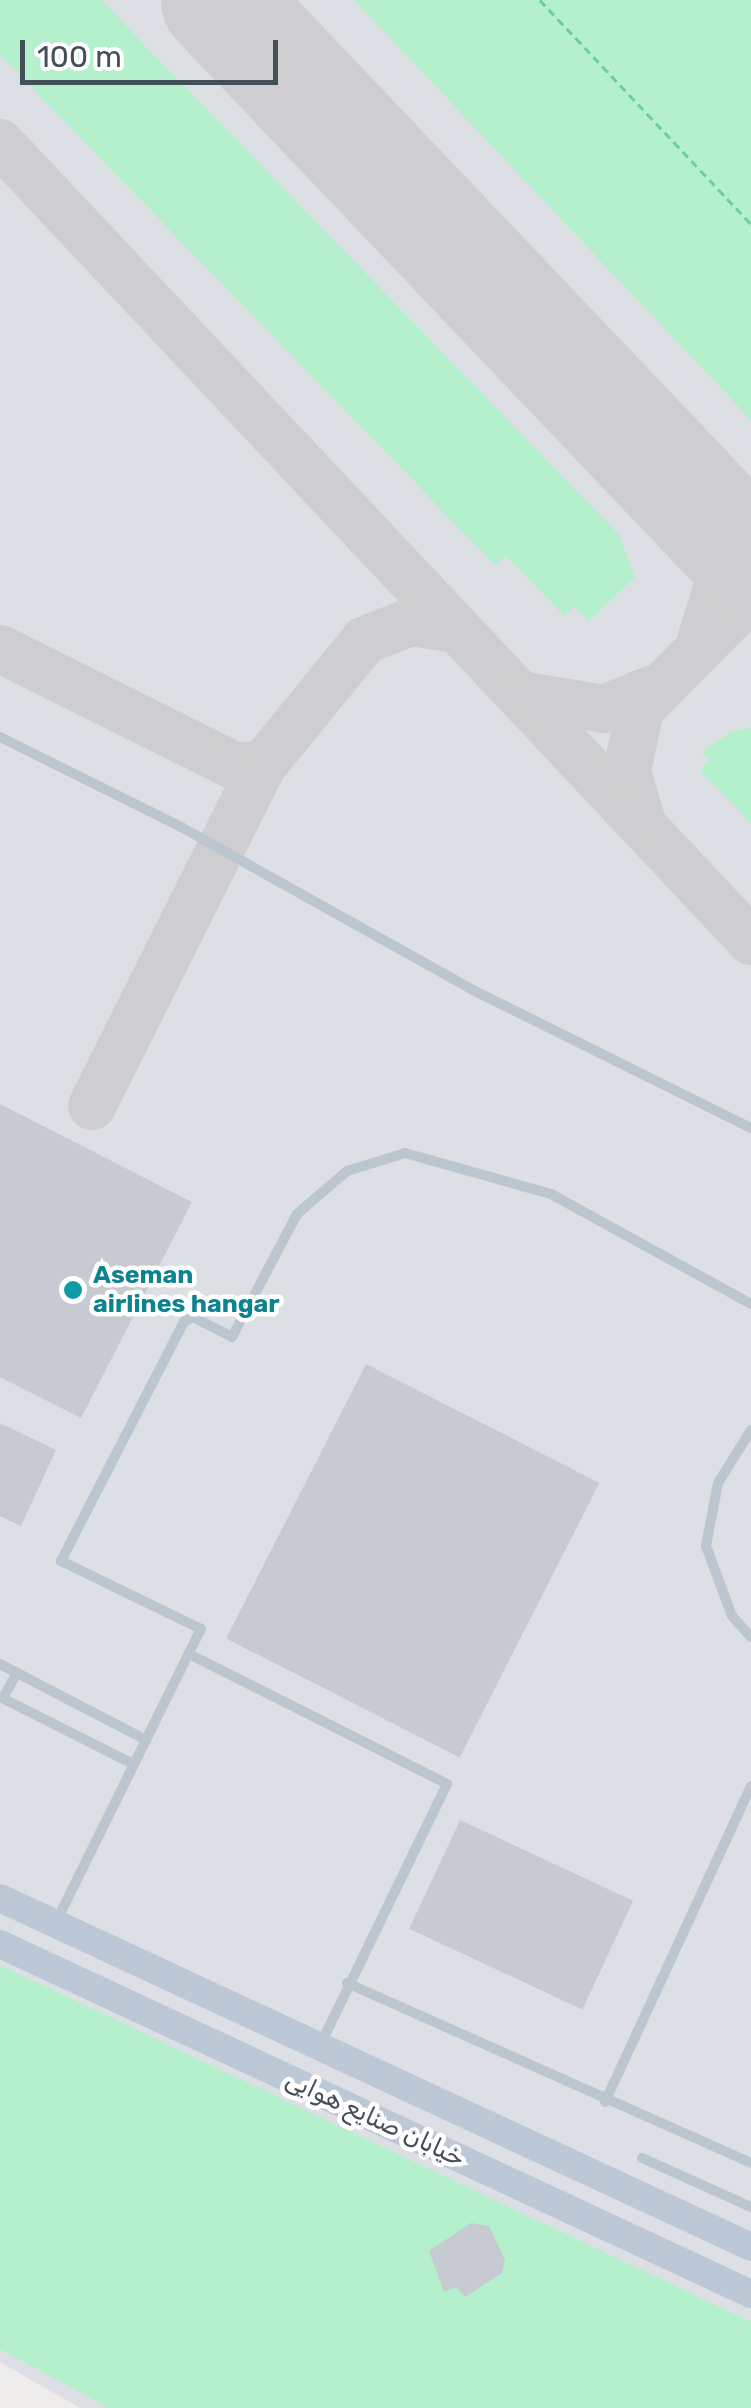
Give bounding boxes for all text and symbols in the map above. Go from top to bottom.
scale bar [25,20,282,82]
text: 100 m [37,39,122,75]
place label: Aseman airlines hangar [93,1261,280,1320]
marker: Aseman airlines hangar [62,1279,84,1301]
street label: خیابان صنایع هوایی [281,2064,469,2174]

